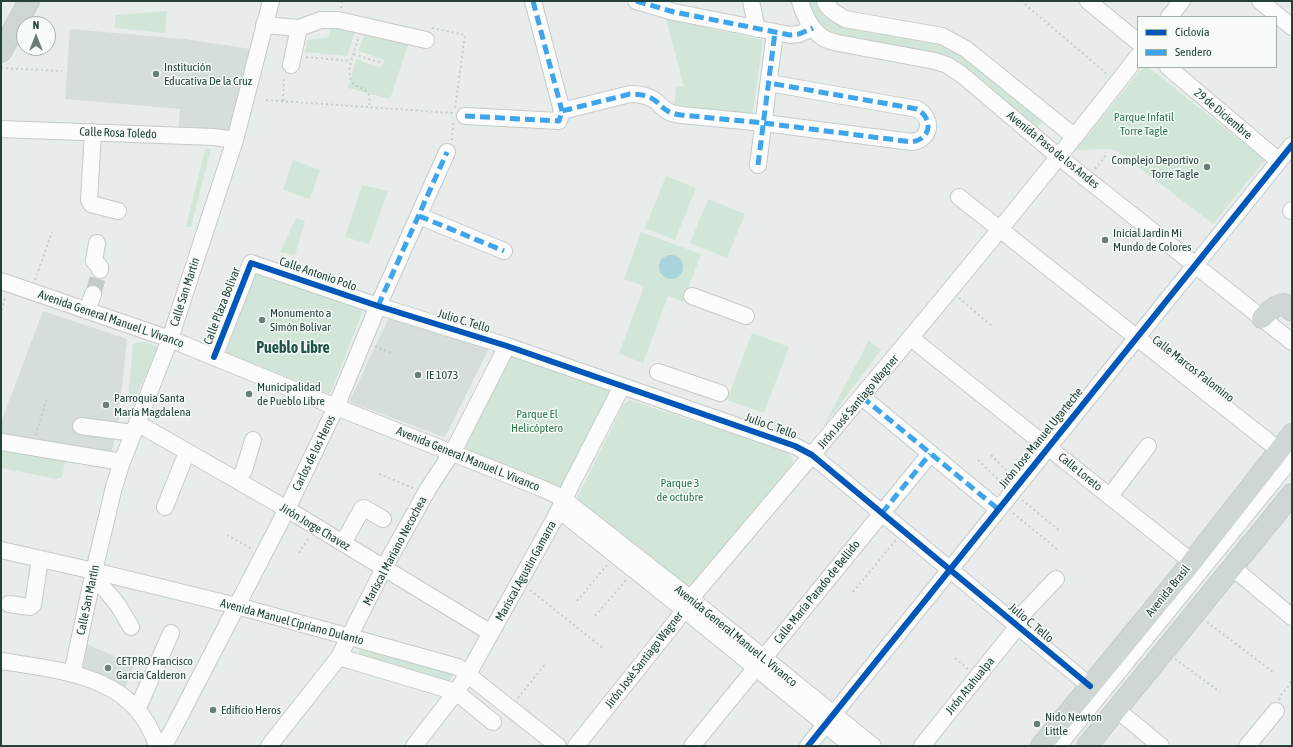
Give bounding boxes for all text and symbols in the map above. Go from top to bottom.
north arrow [16,16,56,56]
legend [1137,16,1277,68]
text: N [33,19,39,31]
text: Ciclovía [1175,25,1209,39]
text: Sendero [1175,45,1212,59]
place label: Institución Educativa De la Cruz [164,60,252,88]
marker: Institución Educativa De la Cruz [151,69,161,79]
street label: 29 de Diciembre [1191,86,1255,142]
street label: Avenida Paso de los Andes [1004,108,1102,192]
park label: Parque Infatil Torre Tagle [1114,110,1174,138]
street label: Calle Rosa Toledo [79,124,157,142]
place label: Complejo Deportivo Torre Tagle [1111,153,1199,181]
marker: Complejo Deportivo Torre Tagle [1202,162,1212,172]
place label: Inicial Jardín Mi Mundo de Colores [1113,226,1191,254]
marker: Inicial Jardín Mi Mundo de Colores [1100,235,1110,245]
street label: Calle Antonio Polo [277,254,359,294]
street label: Calle San Martin [167,256,203,328]
street label: Calle Plaza Bolívar [201,265,243,347]
street label: Avenida General Manuel L. Vivanco [36,287,186,351]
place label: Monumento a Simón Bolívar [270,306,331,334]
street label: Julio C. Tello [436,306,492,336]
marker: Monumento a Simón Bolívar [257,315,267,325]
street label: Calle Marcos Palomino [1149,332,1237,406]
district label: Pueblo Libre [256,338,330,358]
street label: Jirón José Santiago Wagner [814,352,902,452]
place label: IE 1073 [426,368,458,382]
marker: IE 1073 [413,370,423,380]
place label: Municipalidad de Pueblo Libre [257,380,325,408]
street label: Jirón Jose Manuel Ugarteche [996,385,1086,491]
marker: Municipalidad de Pueblo Libre [244,389,254,399]
place label: Parroquia Santa María Magdalena [114,391,191,419]
marker: Parroquia Santa María Magdalena [101,400,111,410]
park label: Parque El Helicóptero [511,407,563,435]
street label: Julio C. Tello [743,410,799,442]
street label: Carlos de los Heros [289,413,339,493]
street label: Avenida General Manuel L. Vivanco [394,424,542,494]
street label: Calle Loreto [1055,450,1105,494]
park label: Parque 3 de octubre [657,476,703,504]
street label: Mariscal Mariano Necochea [360,494,430,608]
street label: Jirón Jorge Chavez [277,500,353,554]
street label: Mariscal Agustin Gamarra [492,518,560,624]
street label: Calle María Parado de Bellido [771,537,863,647]
street label: Avenida Brasil [1143,562,1193,620]
street label: Calle San Martin [74,564,102,636]
street label: Avenida General Manuel L. Vivanco [672,582,800,690]
street label: Avenida Manuel Cipriano Dulanto [219,596,365,648]
street label: Julio C. Tello [1006,600,1056,646]
street label: Jirón José Santiago Wagner [602,609,686,711]
place label: CETPRO Francisco Garcia Calderon [116,654,193,682]
street label: Jirón Atahualpa [942,654,998,718]
marker: CETPRO Francisco Garcia Calderon [103,663,113,673]
place label: Edificio Heros [221,703,281,717]
marker: Edificio Heros [208,705,218,715]
place label: Nido Newton Little [1045,710,1102,738]
marker: Nido Newton Little [1032,719,1042,729]

